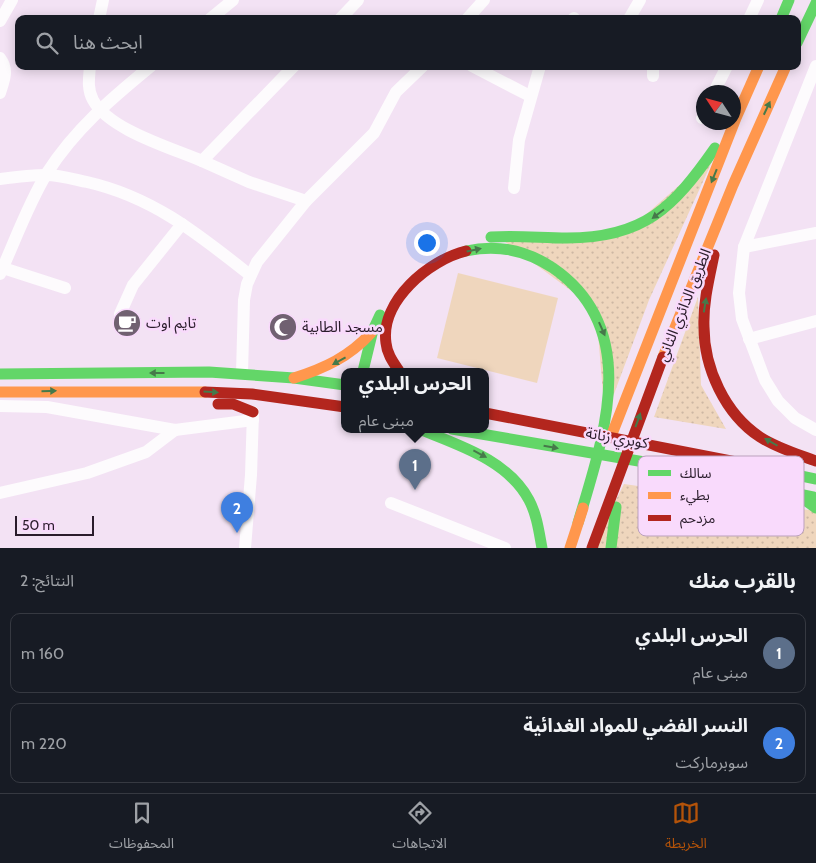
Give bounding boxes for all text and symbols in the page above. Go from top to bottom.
search box [15,15,801,70]
icon: search [33,29,61,57]
text: ابحث هنا [73,31,143,54]
north arrow [696,85,741,130]
one-way arrow [763,101,771,115]
one-way arrow [710,169,718,183]
one-way arrow [652,208,665,219]
your location [414,230,440,256]
one-way arrow [466,246,481,254]
street label: الطريق الدائري الثاني [653,246,717,365]
one-way arrow [701,296,709,312]
cafe icon: تايم اوت [112,308,142,338]
mosque icon: مسجد الطابية [268,312,298,342]
place label: تايم اوت [146,314,196,334]
place label: مسجد الطابية [302,318,383,336]
one-way arrow [598,322,606,336]
one-way arrow [332,357,345,366]
popup [341,368,489,433]
one-way arrow [149,369,165,377]
text: الحرس البلدي [359,372,471,395]
one-way arrow [41,387,57,395]
one-way arrow [203,388,219,396]
text: مبنى عام [359,411,414,430]
one-way arrow [634,412,642,427]
street label: كوبري زناتة [584,424,651,455]
one-way arrow [764,438,778,447]
one-way arrow [544,443,560,451]
pin: 1 [399,449,431,490]
one-way arrow [473,450,488,458]
legend [638,456,804,536]
text: سالك [680,464,712,482]
text: بطيء [680,486,710,506]
pin: 2 [221,492,253,533]
text: مزدحم [680,509,715,529]
scale bar [15,513,94,536]
text: 50 m [22,516,55,534]
text: بالقرب منك [689,568,796,593]
text: النتائج: 2 [20,571,74,590]
text: الحرس البلدي [635,624,748,647]
text: 160 m [21,644,64,663]
text: 1 [776,644,782,663]
text: مبنى عام [693,663,748,682]
text: النسر الفضي للمواد الغدائية [523,714,748,737]
text: 220 m [21,734,67,753]
text: 2 [775,734,783,753]
text: سوبرماركت [676,753,748,772]
tab: المحفوظات [109,799,174,858]
tab: الاتجاهات [392,799,447,858]
tab: الخريطة [665,799,707,858]

